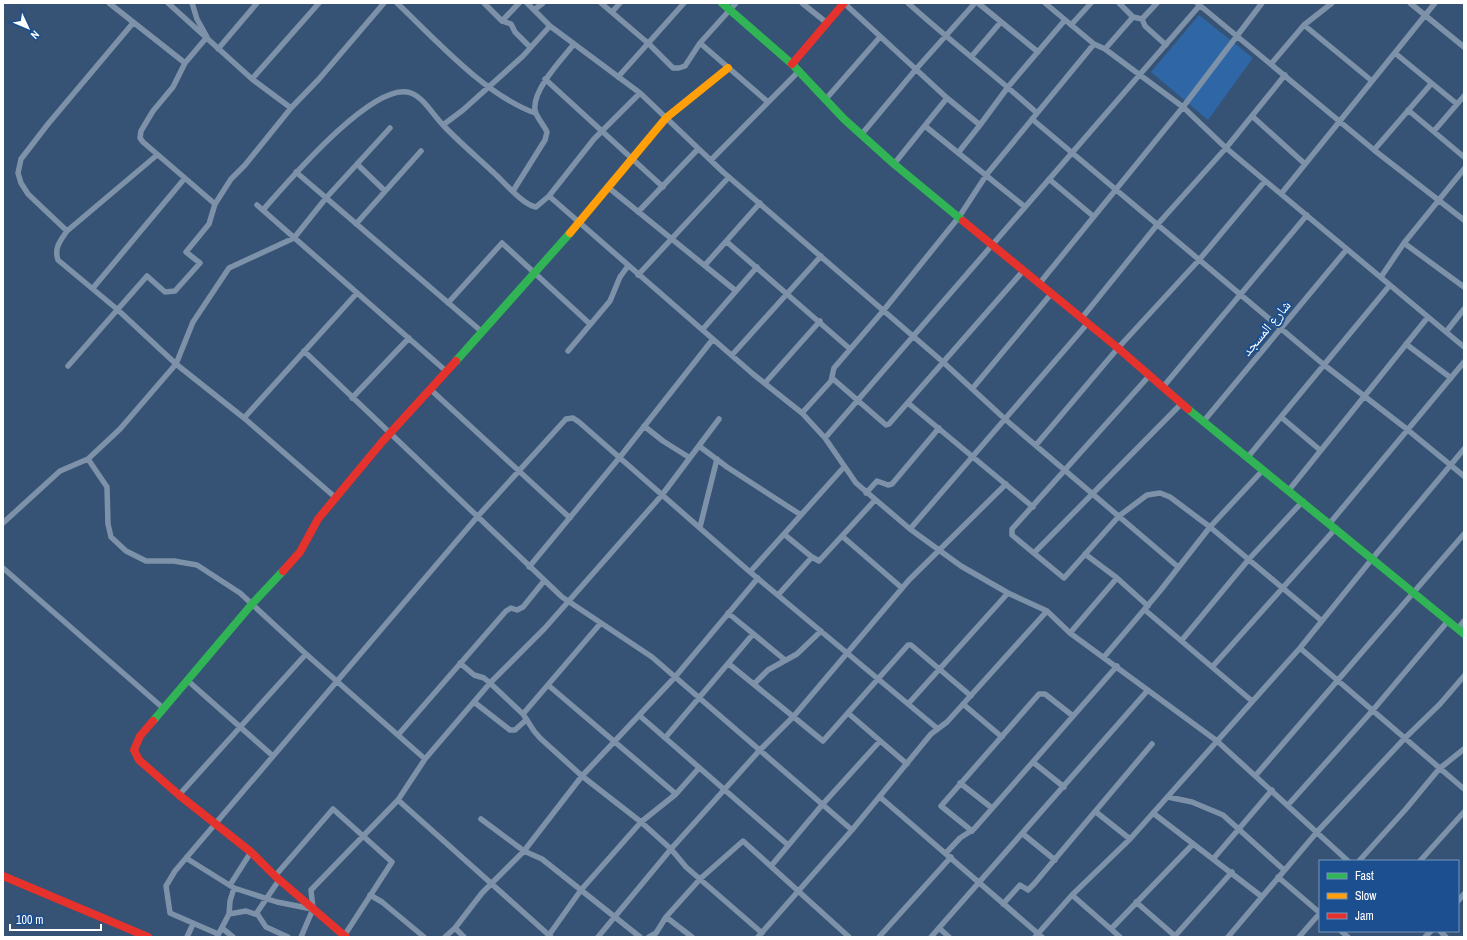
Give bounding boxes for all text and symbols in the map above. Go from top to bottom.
north arrow [8,8,48,48]
text: N [28,28,42,42]
street label: شارع المسجد [1238,296,1295,360]
legend [1319,860,1459,932]
text: Fast [1355,868,1374,884]
text: Slow [1355,888,1377,904]
scale bar [10,906,101,932]
text: Jam [1355,908,1374,924]
text: 100 m [16,912,43,928]

